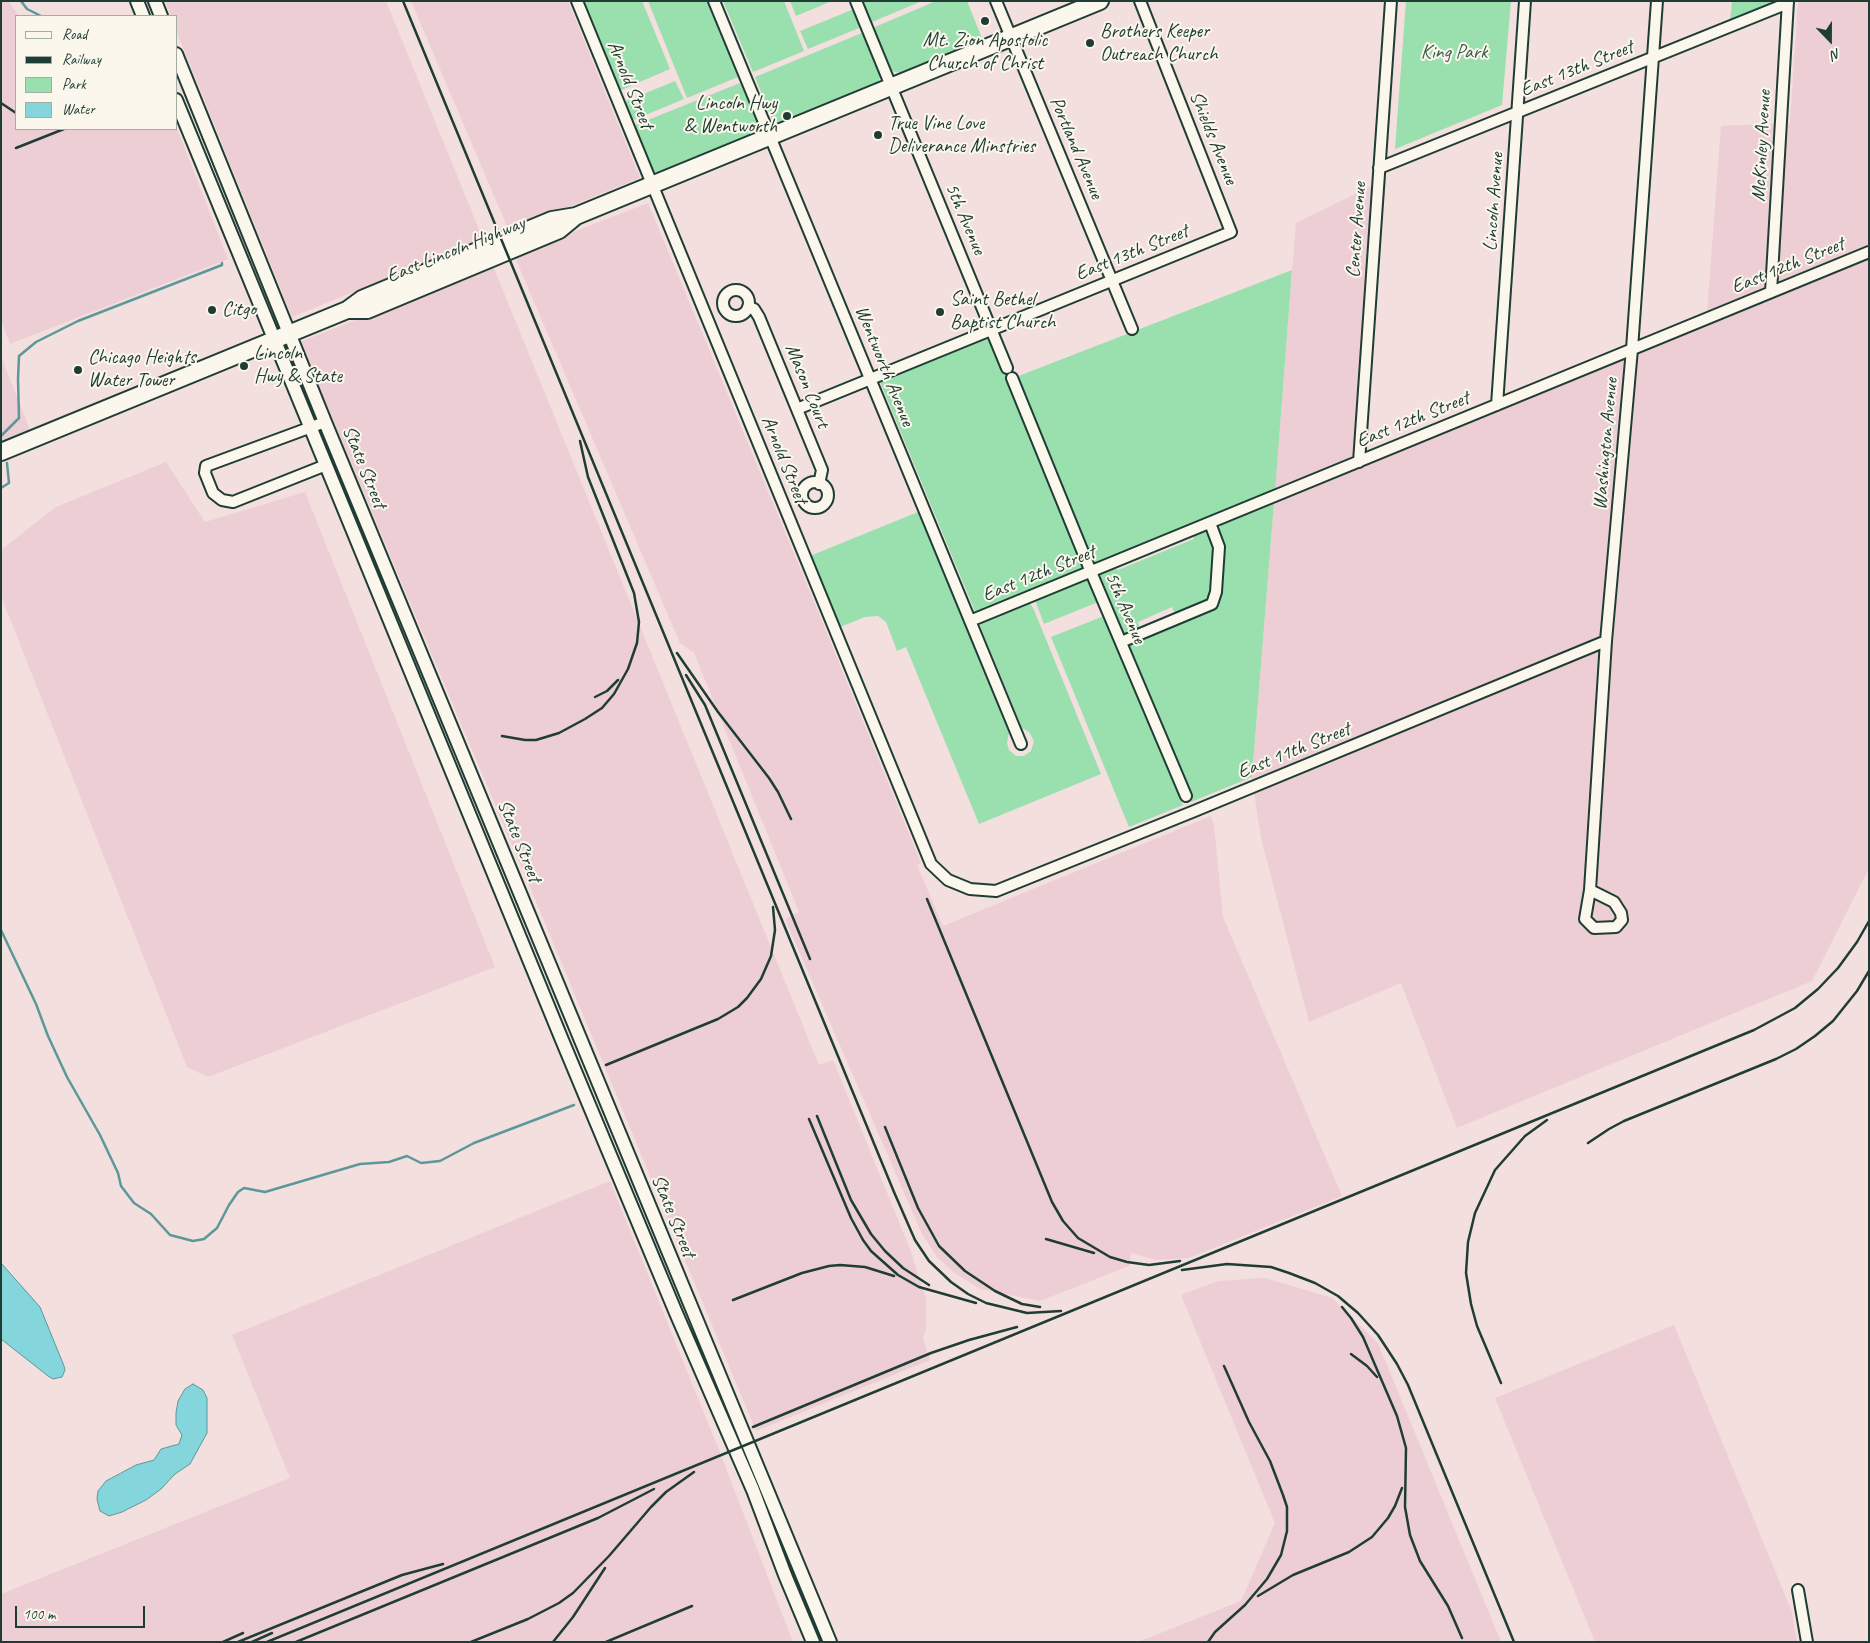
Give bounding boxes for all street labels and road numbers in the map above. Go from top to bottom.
street label: East 13th Street [1517,35,1637,103]
street label: Arnold Street [602,38,658,132]
street label: Shields Avenue [1183,88,1243,188]
street label: McKinley Avenue [1747,90,1777,202]
street label: Portland Avenue [1044,93,1108,203]
street label: Lincoln Avenue [1479,152,1509,252]
street label: 5th Avenue [939,180,991,258]
street label: Center Avenue [1342,181,1372,279]
street label: East Lincoln Highway [383,211,529,289]
street label: East 13th Street [1072,219,1192,287]
street label: East 12th Street [1728,232,1848,300]
street label: Wentworth Avenue [849,302,919,430]
street label: Mason Court [779,340,835,432]
street label: Washington Avenue [1588,377,1624,511]
street label: East 12th Street [1353,386,1473,454]
street label: Arnold Street [756,413,812,507]
street label: State Street [337,422,391,512]
street label: East 12th Street [979,540,1099,608]
street label: 5th Avenue [1099,569,1151,647]
street label: East 11th Street [1234,717,1354,785]
street label: State Street [492,796,546,886]
street label: State Street [646,1171,700,1261]

